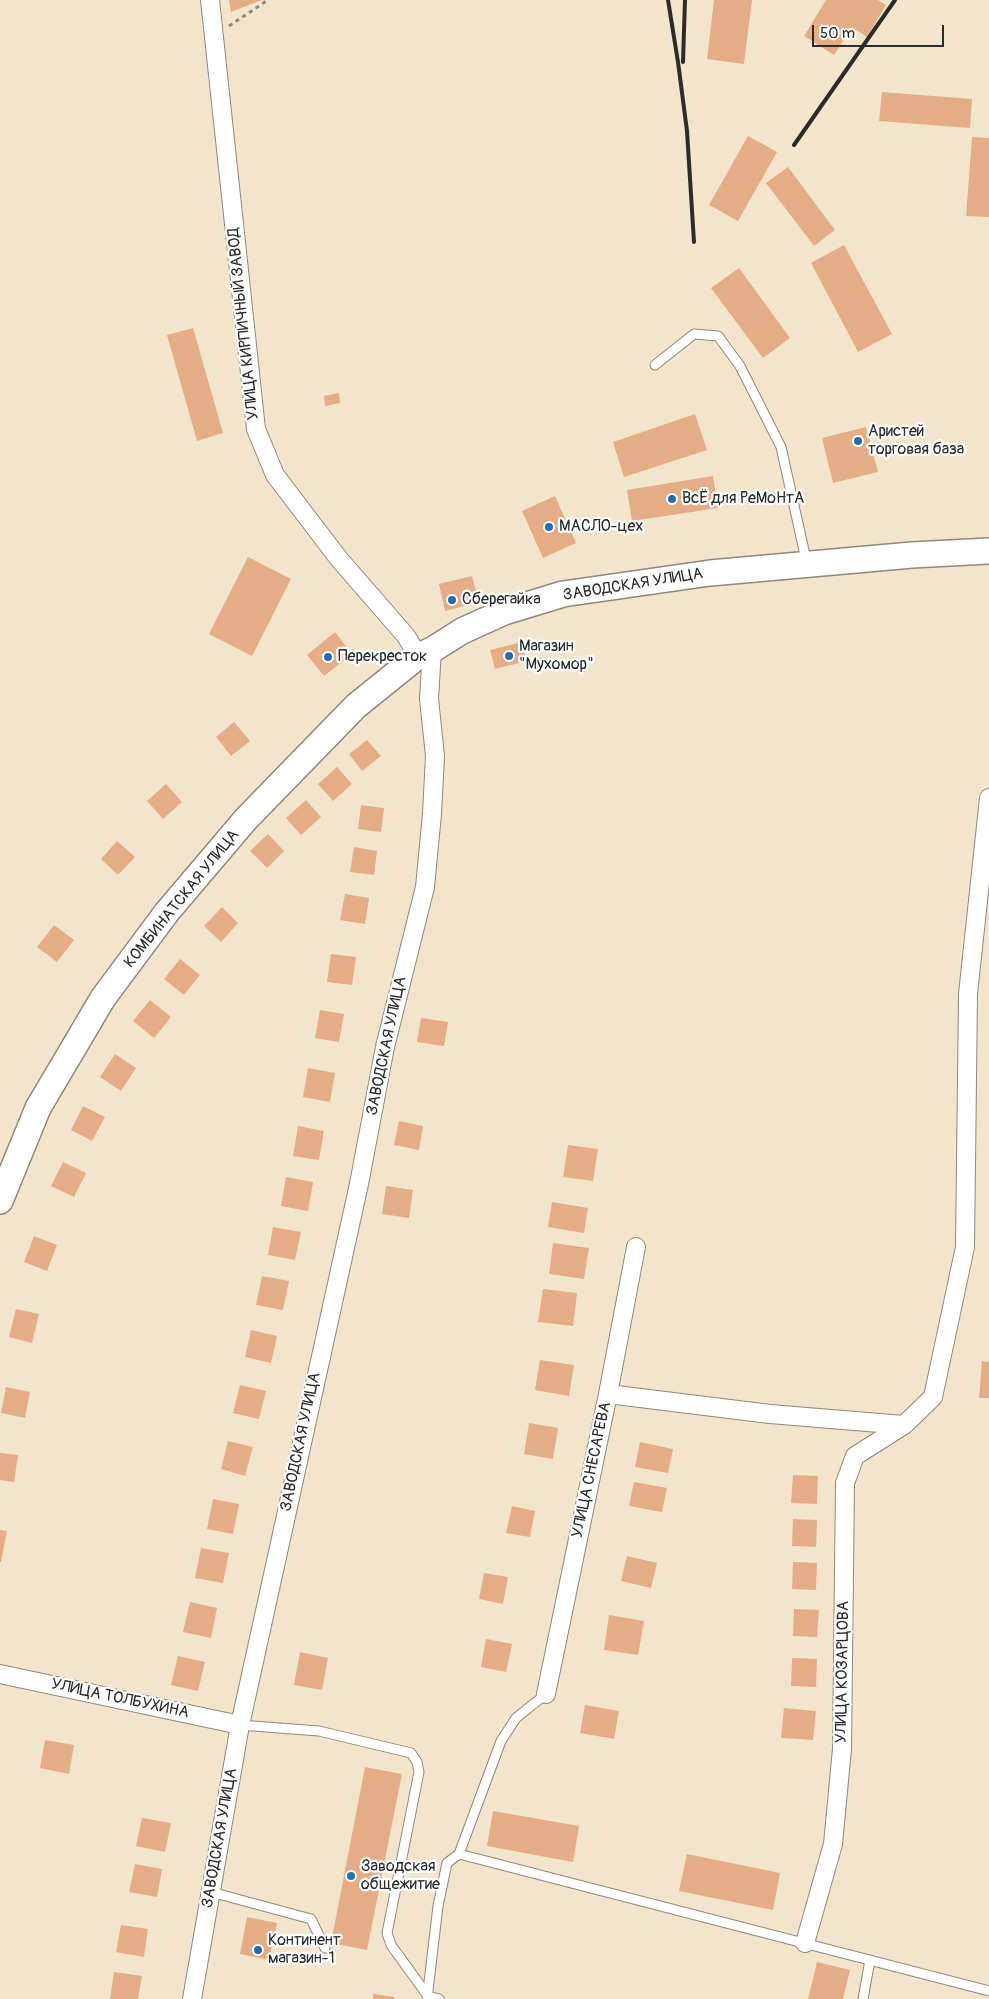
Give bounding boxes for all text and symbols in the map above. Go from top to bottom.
scale bar [814,15,946,47]
text: 50 m [820,24,855,43]
street label: УЛИЦА КИРПИЧНЫЙ ЗАВОД [224,227,264,421]
place label: Аристей торговая база [868,422,964,460]
marker: Аристей торговая база [852,435,864,447]
place label: ВсЁ для РеМоНтА [682,489,804,509]
marker: ВсЁ для РеМоНтА [666,493,678,505]
place label: МАСЛО-цех [559,517,643,537]
marker: МАСЛО-цех [543,521,555,533]
street label: ЗАВОДСКАЯ УЛИЦА [562,564,704,606]
place label: Сберегайка [462,590,541,610]
marker: Сберегайка [446,594,458,606]
place label: Магазин "Мухомор" [519,637,594,675]
place label: Перекресток [338,647,427,667]
marker: Магазин "Мухомор" [503,650,515,662]
marker: Перекресток [322,651,334,663]
street label: КОМБИНАТСКАЯ УЛИЦА [120,826,244,972]
street label: ЗАВОДСКАЯ УЛИЦА [363,975,411,1117]
street label: ЗАВОДСКАЯ УЛИЦА [277,1371,325,1513]
street label: УЛИЦА СНЕСАРЕВА [568,1400,616,1540]
street label: УЛИЦА КОЗАРЦОВА [832,1601,854,1743]
street label: УЛИЦА ТОЛБУХИНА [49,1675,191,1723]
street label: ЗАВОДСКАЯ УЛИЦА [198,1767,242,1909]
place label: Заводская общежитие [361,1857,440,1895]
marker: Заводская общежитие [345,1870,357,1882]
place label: Континент магазин-1 [268,1931,341,1969]
marker: Континент магазин-1 [252,1944,264,1956]

